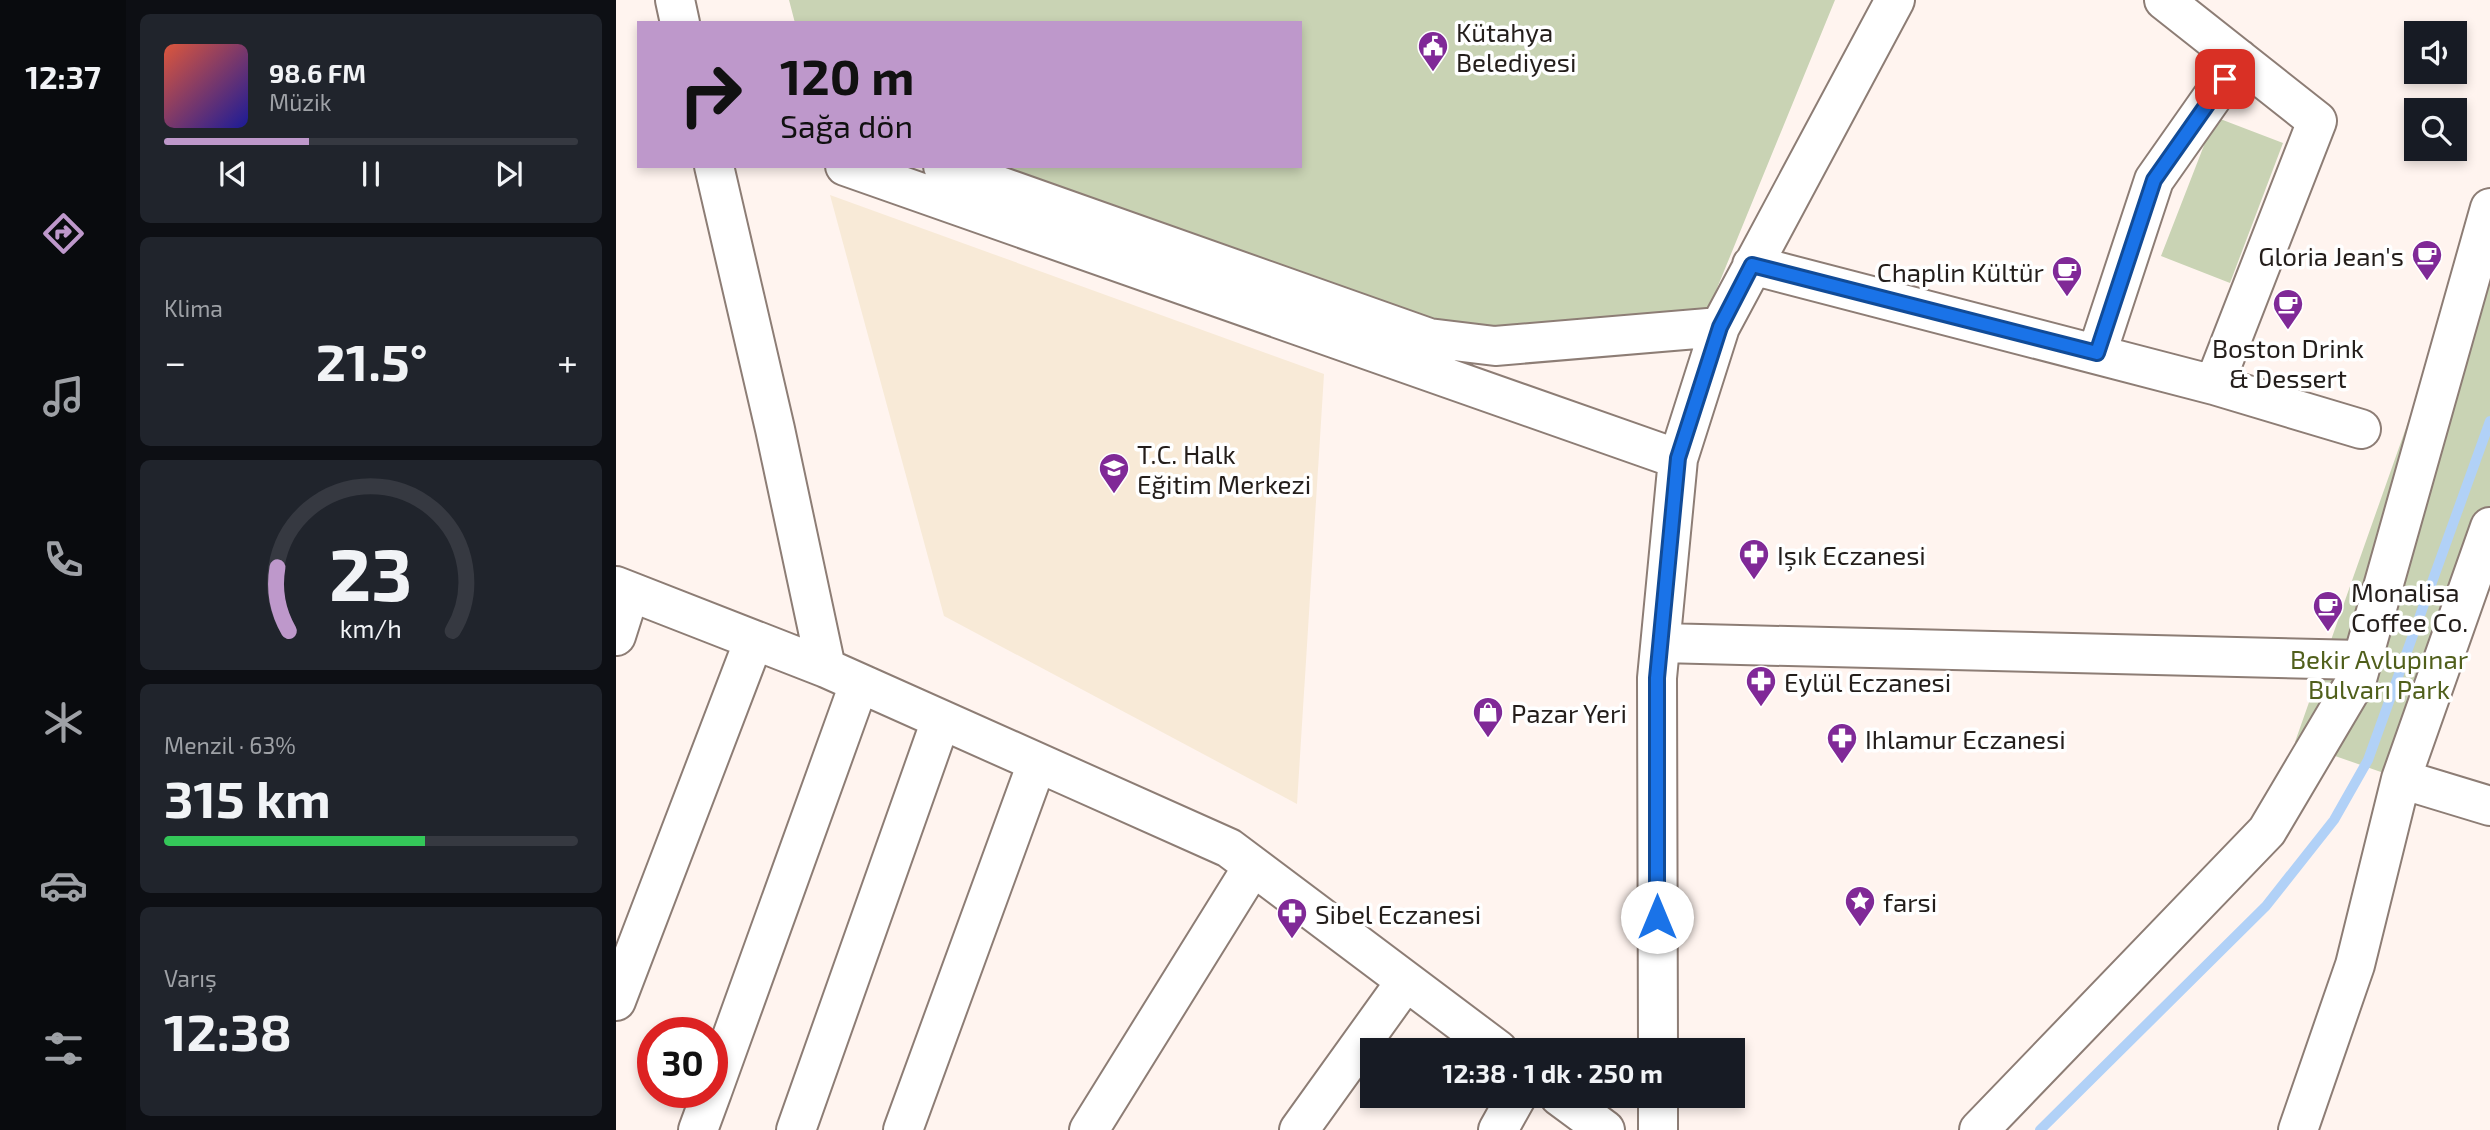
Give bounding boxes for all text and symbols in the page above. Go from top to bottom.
place label: Kütahya Belediyesi [1456,16,1576,77]
map controls [2404,21,2467,161]
button: sound [2404,21,2467,84]
public building icon: Kütahya Belediyesi [1416,29,1450,73]
text: 120 m [780,46,914,105]
icon: right [665,49,756,140]
pin [2195,49,2255,109]
text: 12:37 [25,57,101,95]
text: 98.6 FM [269,57,366,88]
icon: arrive [2206,60,2244,98]
text: Müzik [269,88,331,116]
button: search [2404,98,2467,161]
text: Sağa dön [780,106,913,144]
icon: previous [214,155,252,193]
icon: pause [352,155,390,193]
icon: next [490,155,528,193]
icon: directions [39,209,88,258]
cafe icon: Gloria Jean's [2410,238,2444,282]
place label: Gloria Jean's [2258,240,2404,271]
cafe icon: Chaplin Kültür [2050,254,2084,298]
place label: Chaplin Kültür [1877,256,2044,287]
cafe icon: Boston Drink & Dessert [2271,287,2305,331]
text: Klima [164,294,223,322]
text: 21.5° [316,329,428,391]
place label: Boston Drink & Dessert [2212,332,2364,393]
text: − [164,338,186,384]
text: + [557,338,578,384]
icon: music [39,372,88,421]
place label: T.C. Halk Eğitim Merkezi [1137,438,1311,499]
school or university icon: T.C. Halk Eğitim Merkezi [1097,451,1131,495]
text: 23 [329,528,413,616]
icon: phone [39,535,88,584]
pharmacy icon: Işık Eczanesi [1737,537,1771,581]
place label: Işık Eczanesi [1777,539,1926,572]
place label: Monalisa Coffee Co. [2351,576,2468,637]
cafe icon: Monalisa Coffee Co. [2311,589,2345,633]
text: km/h [340,613,402,643]
park label: Bekir Avlupınar Bulvarı Park [2290,643,2468,704]
pharmacy icon: Eylül Eczanesi [1744,664,1778,708]
place label: Eylül Eczanesi [1784,666,1951,697]
shop icon: Pazar Yeri [1471,695,1505,739]
place label: Pazar Yeri [1511,697,1627,728]
icon: climate [39,698,88,747]
pharmacy icon: Ihlamur Eczanesi [1825,721,1859,765]
place label: Ihlamur Eczanesi [1865,723,2066,754]
text: Menzil · 63% [164,731,296,759]
text: 315 km [164,766,331,828]
icon: car [39,861,88,910]
position arrow [1620,880,1694,954]
place icon: farsi [1843,884,1877,928]
place label: farsi [1883,886,1937,917]
pharmacy icon: Sibel Eczanesi [1275,896,1309,940]
place label: Sibel Eczanesi [1315,898,1481,929]
text: Varış [164,964,217,992]
text: 12:38 [164,999,292,1061]
speed limit sign: 30 [637,1017,728,1108]
icon: filters [39,1024,88,1073]
text: 12:38 · 1 dk · 250 m [1442,1057,1663,1088]

